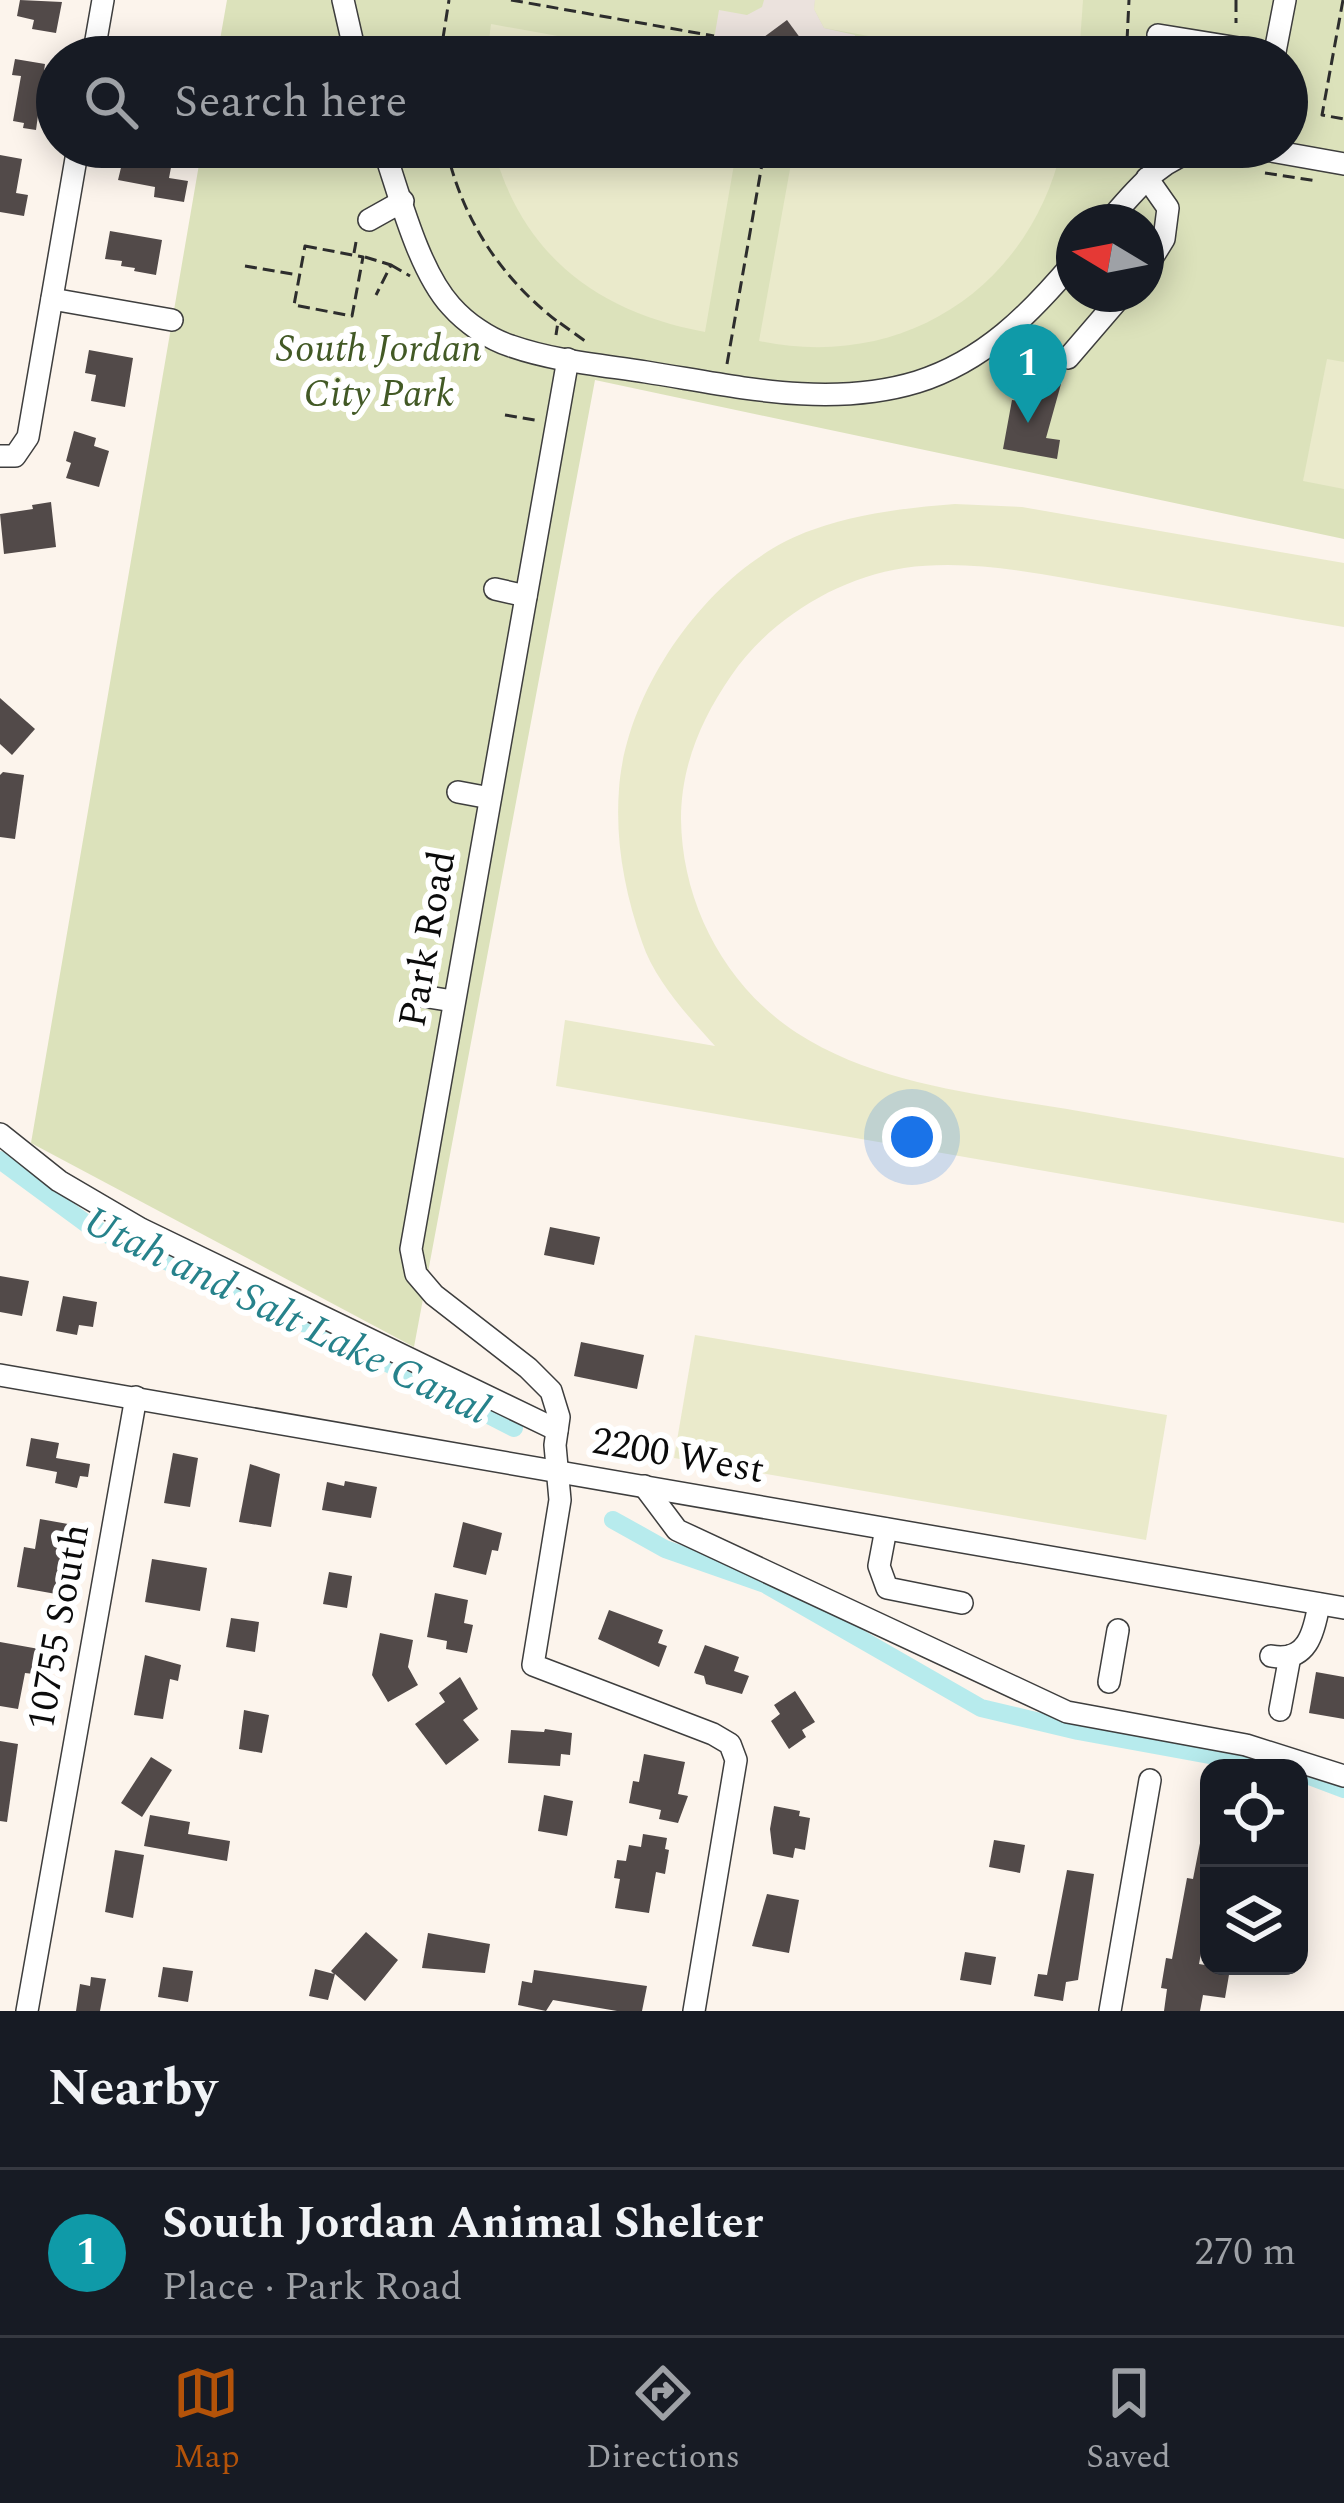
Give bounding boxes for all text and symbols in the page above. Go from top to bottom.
search box [36,36,1308,168]
text: Search here [174,68,407,137]
icon: search [78,69,144,135]
north arrow [1056,204,1164,312]
park label: South Jordan City Park [276,320,482,424]
pin: 1 [989,324,1067,423]
street label: Park Road [383,846,473,1032]
your location [882,1107,942,1167]
water label: Utah and Salt Lake Canal [72,1190,500,1442]
street label: 2200 West [587,1412,769,1500]
street label: 10755 South [12,1519,106,1735]
map controls [1200,1759,1308,1975]
button: locate [1200,1759,1308,1867]
button: layers [1200,1867,1308,1975]
text: Nearby [48,2050,217,2128]
text: South Jordan Animal Shelter [162,2189,763,2258]
text: 1 [76,2223,98,2282]
text: 270 m [1194,2223,1296,2282]
text: Place · Park Road [162,2258,462,2317]
tab: Map [173,2360,240,2482]
tab: Directions [586,2360,740,2482]
tab: Saved [1086,2360,1171,2482]

